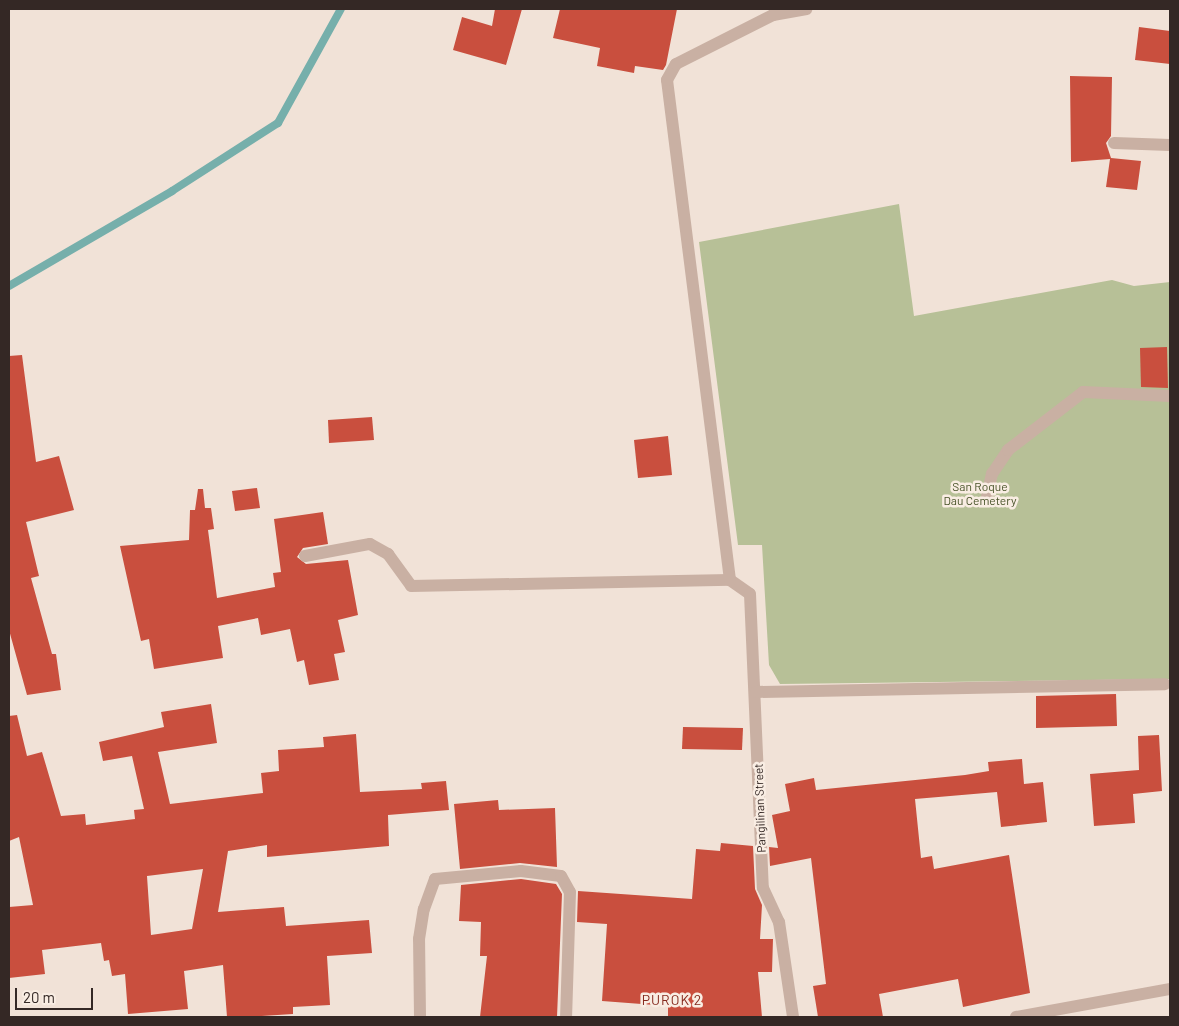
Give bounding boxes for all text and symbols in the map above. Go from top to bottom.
park label: San Roque Dau Cemetery [944,480,1016,508]
street label: Pangilinan Street [751,763,769,853]
scale bar [18,978,95,1010]
text: 20 m [23,988,55,1006]
district label: PUROK 2 [641,992,703,1008]

